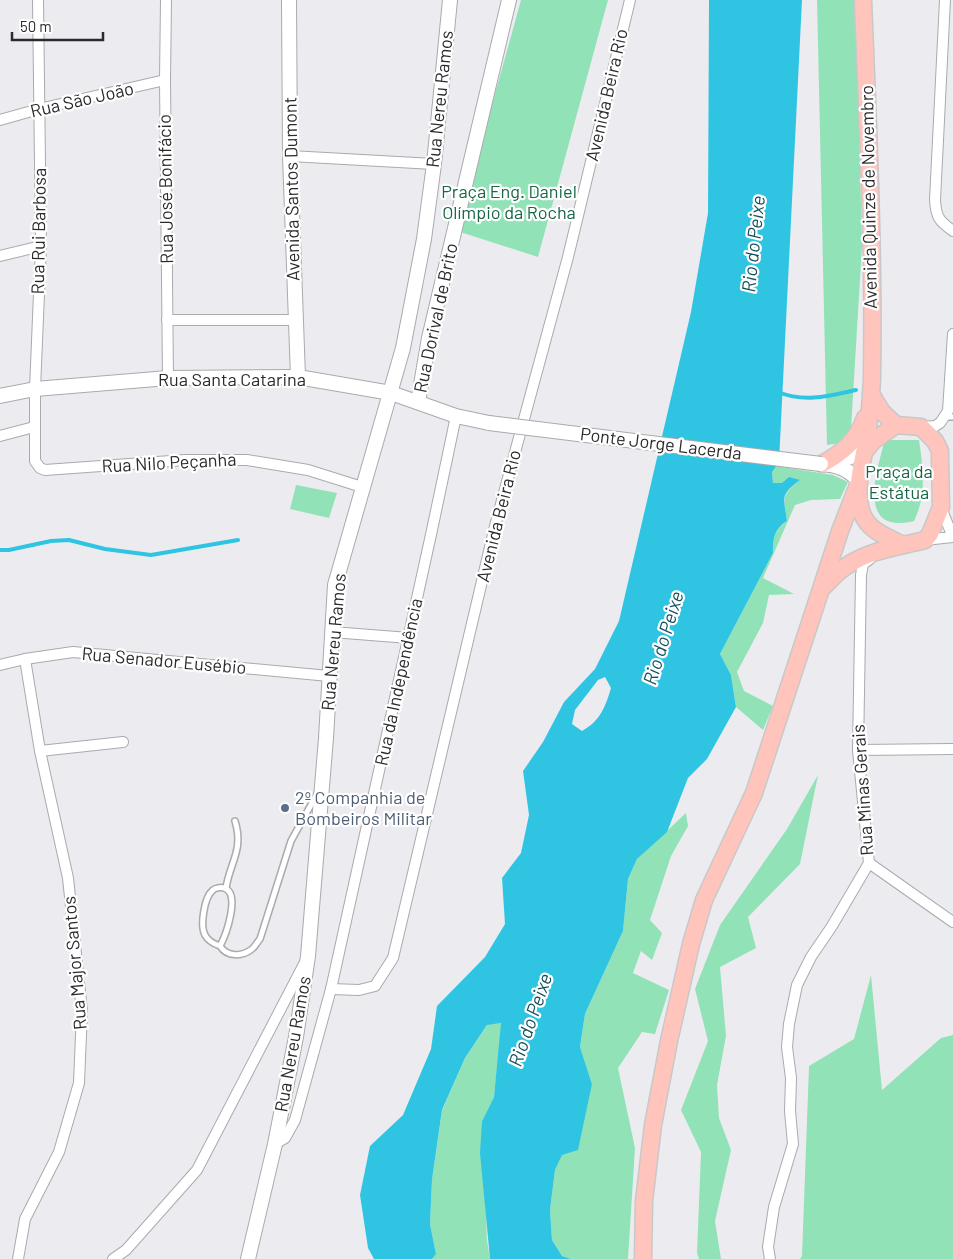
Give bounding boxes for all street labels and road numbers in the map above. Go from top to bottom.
street label: Avenida Beira Rio [580,26,632,163]
street label: Rua Nereu Ramos [421,29,457,169]
street label: Rua São João [28,76,136,122]
street label: Avenida Quinze de Novembro [855,85,881,309]
street label: Avenida Santos Dumont [278,97,304,281]
street label: Rua José Bonifácio [153,114,177,264]
street label: Rua Rui Barbosa [26,167,50,294]
street label: Rua Dorival de Brito [408,241,462,395]
street label: Rua Santa Catarina [158,368,306,390]
street label: Ponte Jorge Lacerda [579,422,743,464]
street label: Rua Nilo Peçanha [101,447,237,477]
street label: Avenida Beira Rio [471,447,525,584]
street label: Rua Nereu Ramos [316,572,350,712]
street label: Rua da Independência [369,596,427,768]
street label: Rua Senador Eusébio [81,642,247,678]
street label: Rua Minas Gerais [846,724,878,857]
street label: Rua Major Santos [57,895,91,1031]
street label: Rua Nereu Ramos [269,974,315,1114]

